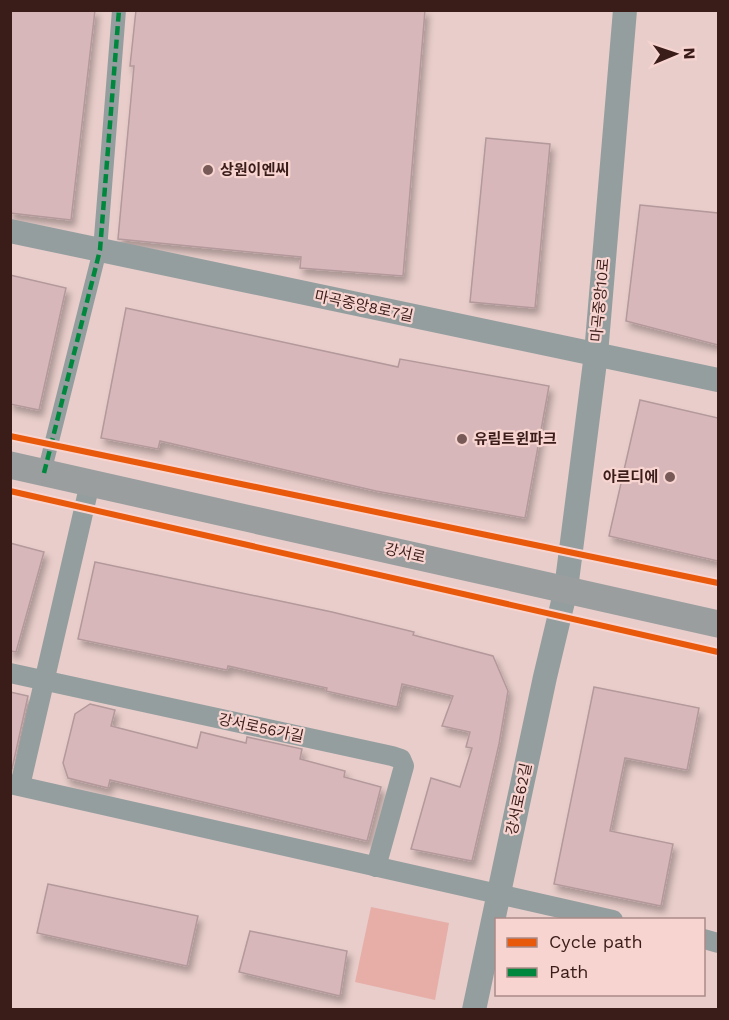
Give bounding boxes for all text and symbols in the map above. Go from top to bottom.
north arrow [645,24,705,84]
text: N [680,47,699,60]
place label: 상원이엔씨 [220,161,289,179]
marker: 상원이엔씨 [201,163,215,177]
street label: 마곡중앙10로 [587,257,613,343]
street label: 마곡중앙8로7길 [313,287,415,325]
place label: 유림트윈파크 [474,430,557,448]
marker: 유림트윈파크 [455,432,469,446]
place label: 아르디에 [603,468,658,486]
marker: 아르디에 [663,470,677,484]
street label: 강서로 [383,540,427,566]
street label: 강서로56가길 [217,710,305,746]
street label: 강서로62길 [503,761,535,837]
legend [495,918,705,996]
text: Cycle path [549,931,643,952]
text: Path [549,961,589,982]

